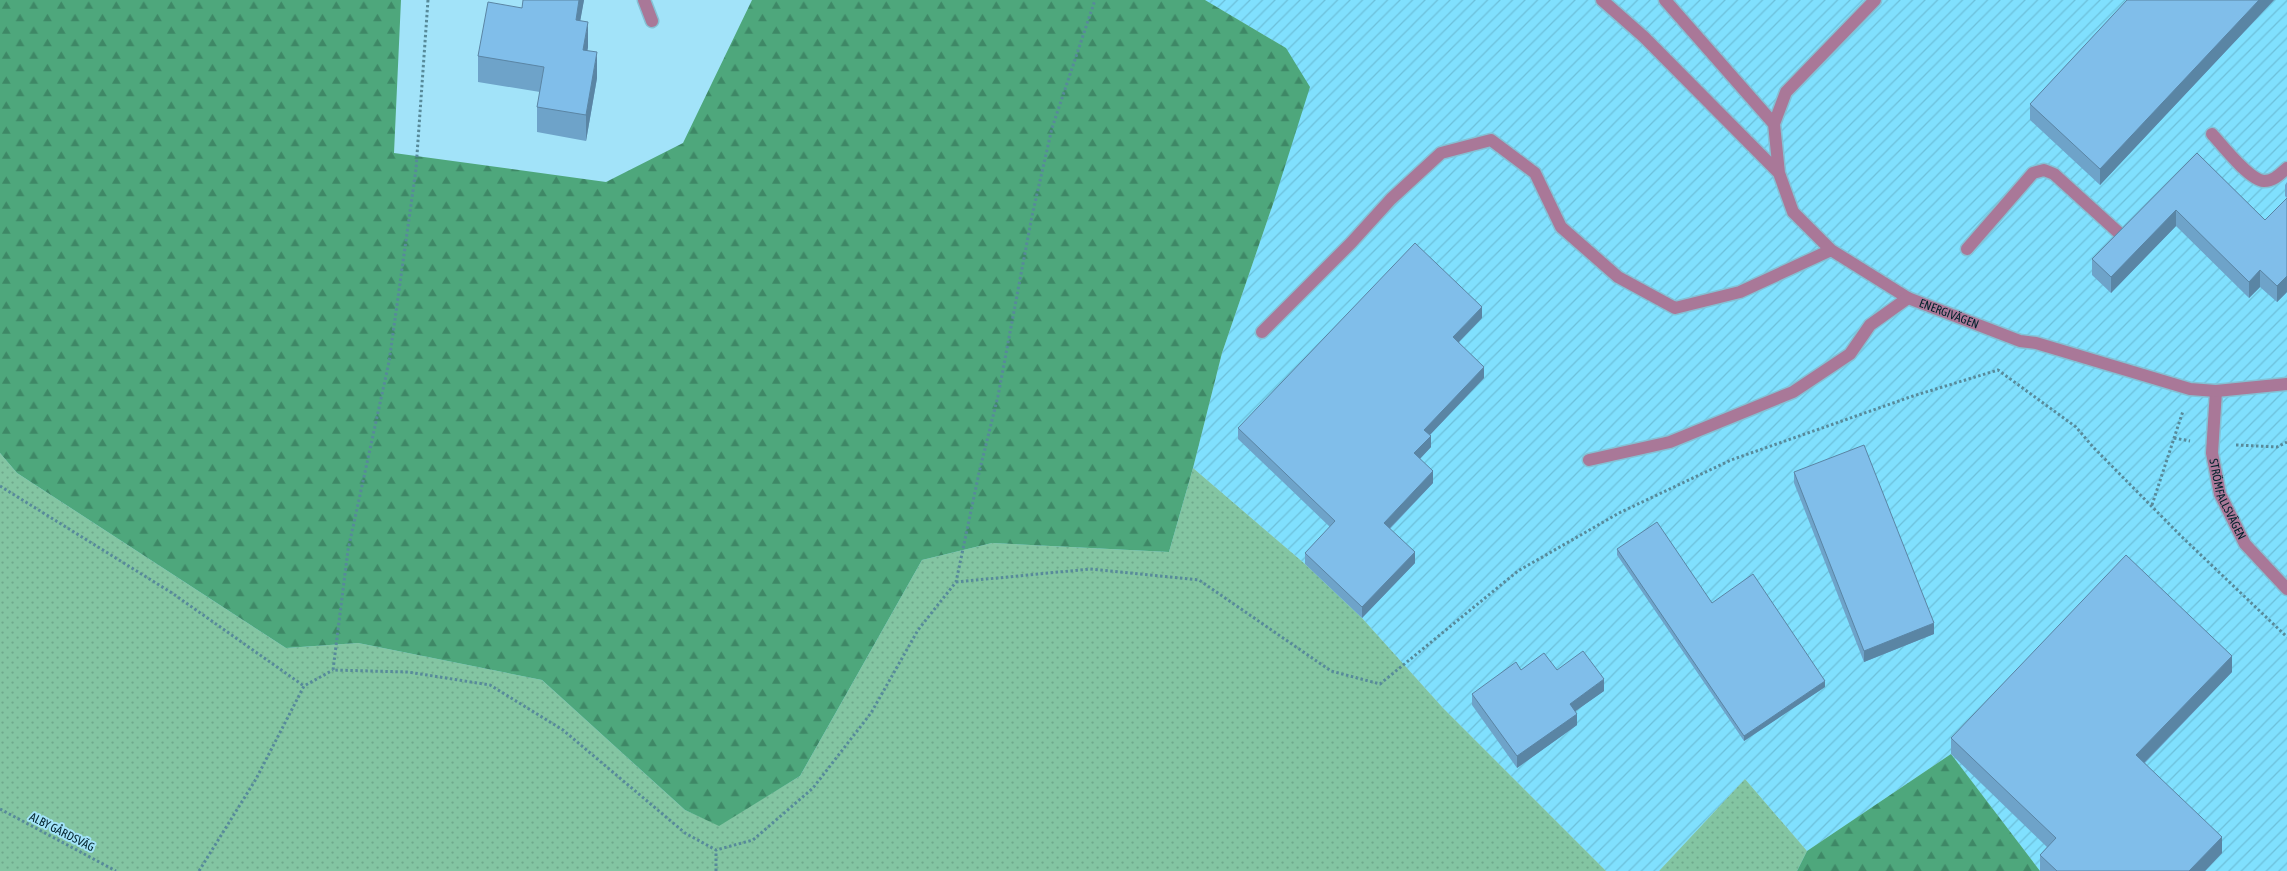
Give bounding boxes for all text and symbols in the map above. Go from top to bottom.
street label: ENERGIVÄGEN [1917,296,1981,332]
street label: STRÖMFALLSVÄGEN [2206,457,2249,542]
street label: ALBY GÅRDSVÄG [27,810,97,854]

